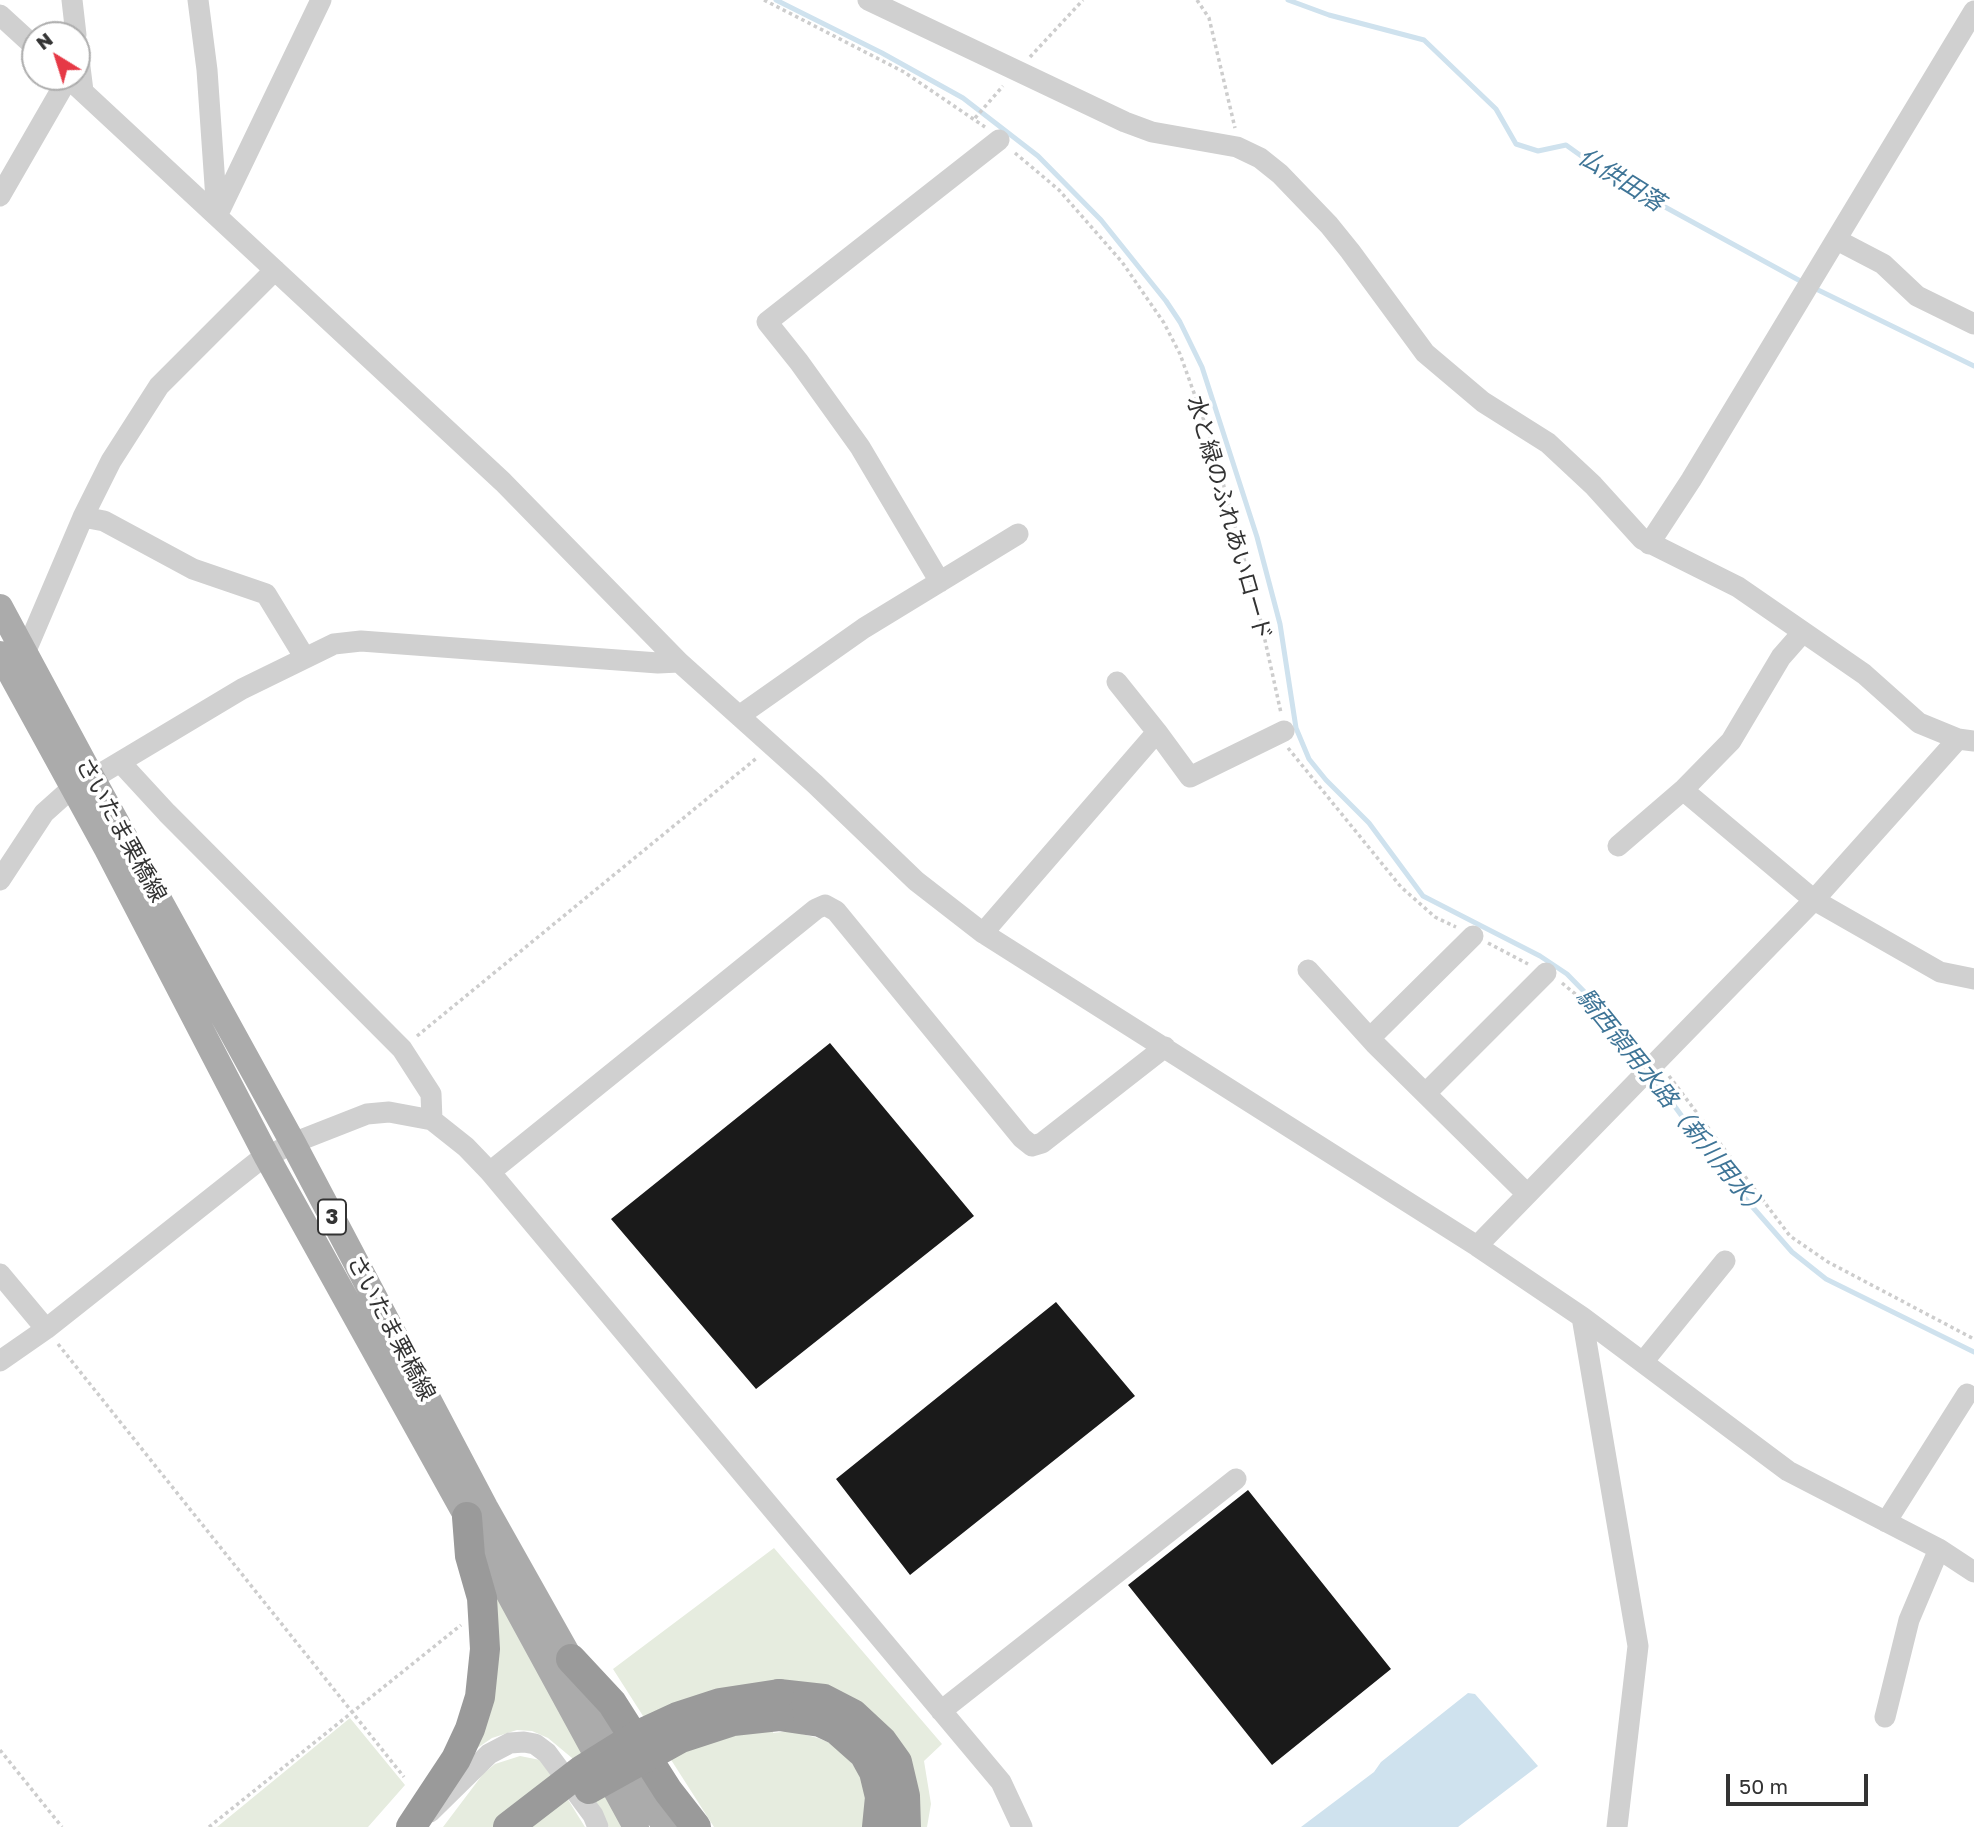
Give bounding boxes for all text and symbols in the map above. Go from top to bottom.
north arrow [21,21,91,91]
text: N [31,27,57,54]
water label: 仏供田落 [1573,142,1669,218]
street label: 水と緑のふれあいロード [1181,393,1277,643]
street label: さいたま栗橋線 [70,753,172,907]
water label: 騎西領用水路（新川用水） [1570,983,1774,1225]
road number: 3 [318,1200,346,1234]
street label: さいたま栗橋線 [341,1250,441,1406]
scale bar [1729,1760,1871,1804]
text: 50 m [1739,1773,1788,1799]

